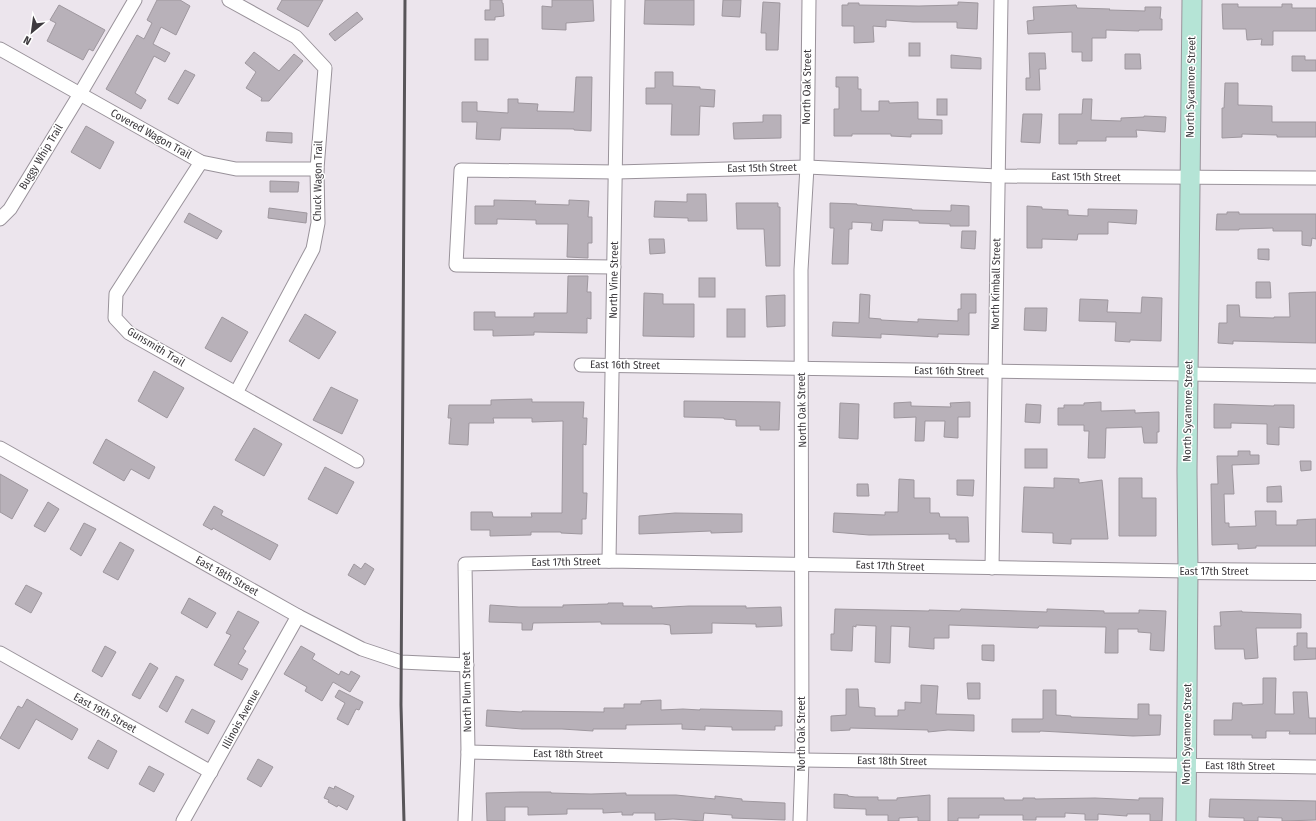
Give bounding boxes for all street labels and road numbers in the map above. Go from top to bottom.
street label: North Sycamore Street [1184,36,1198,138]
street label: North Oak Street [800,49,814,125]
street label: Covered Wagon Trail [108,106,194,162]
street label: Buggy Whip Trail [16,122,66,192]
street label: Chuck Wagon Trail [311,140,325,222]
street label: East 15th Street [727,161,797,175]
street label: East 15th Street [1051,170,1121,184]
street label: North Kimball Street [989,238,1003,330]
street label: North Vine Street [607,241,621,319]
street label: Gunsmith Trail [125,325,187,369]
street label: East 16th Street [590,358,661,372]
street label: North Sycamore Street [1181,360,1195,462]
street label: East 16th Street [914,364,985,378]
street label: North Oak Street [795,372,809,448]
street label: East 18th Street [193,553,261,599]
street label: East 17th Street [531,555,601,569]
street label: East 17th Street [855,558,925,574]
street label: East 17th Street [1180,565,1249,578]
street label: North Plum Street [460,651,474,732]
street label: North Sycamore Street [1180,683,1194,785]
street label: Illinois Avenue [219,687,263,751]
street label: East 19th Street [71,690,139,736]
street label: North Oak Street [795,696,808,772]
street label: East 18th Street [533,747,604,761]
street label: East 18th Street [857,754,928,768]
street label: East 18th Street [1205,759,1276,773]

